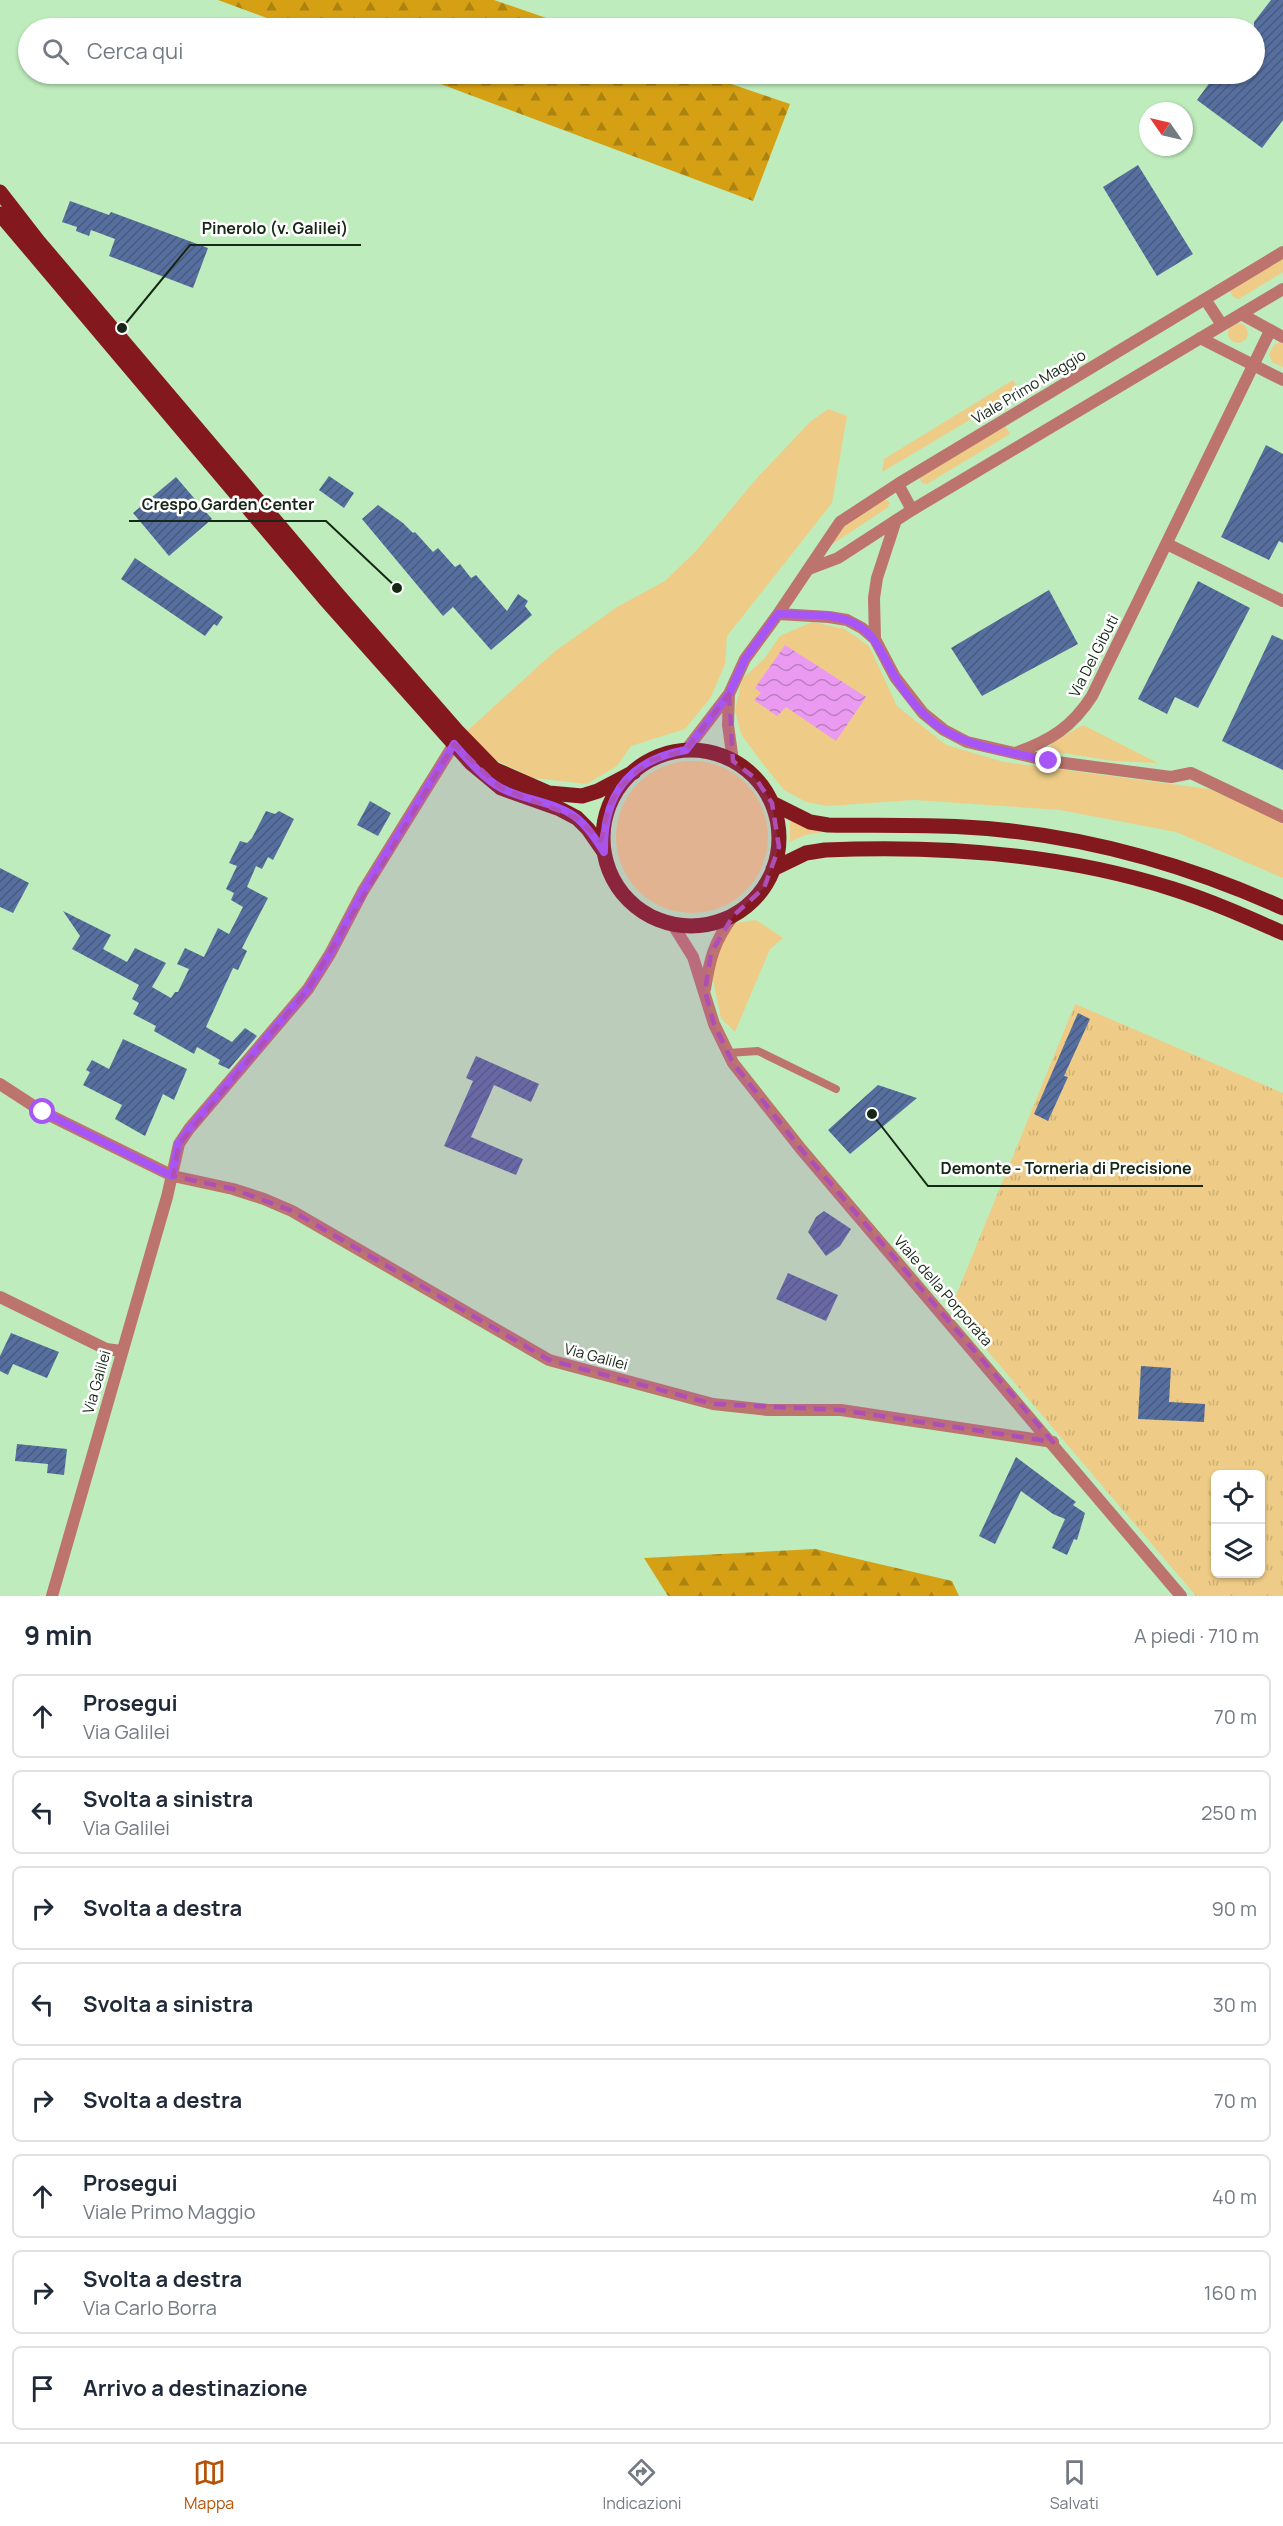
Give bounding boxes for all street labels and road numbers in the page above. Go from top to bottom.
street label: Viale Primo Maggio [968,344,1090,429]
street label: Via Del Gibuti [1064,611,1123,701]
street label: Viale della Porporata [889,1231,997,1351]
street label: Via Galilei [562,1338,630,1375]
street label: Via Galilei [77,1348,116,1416]

